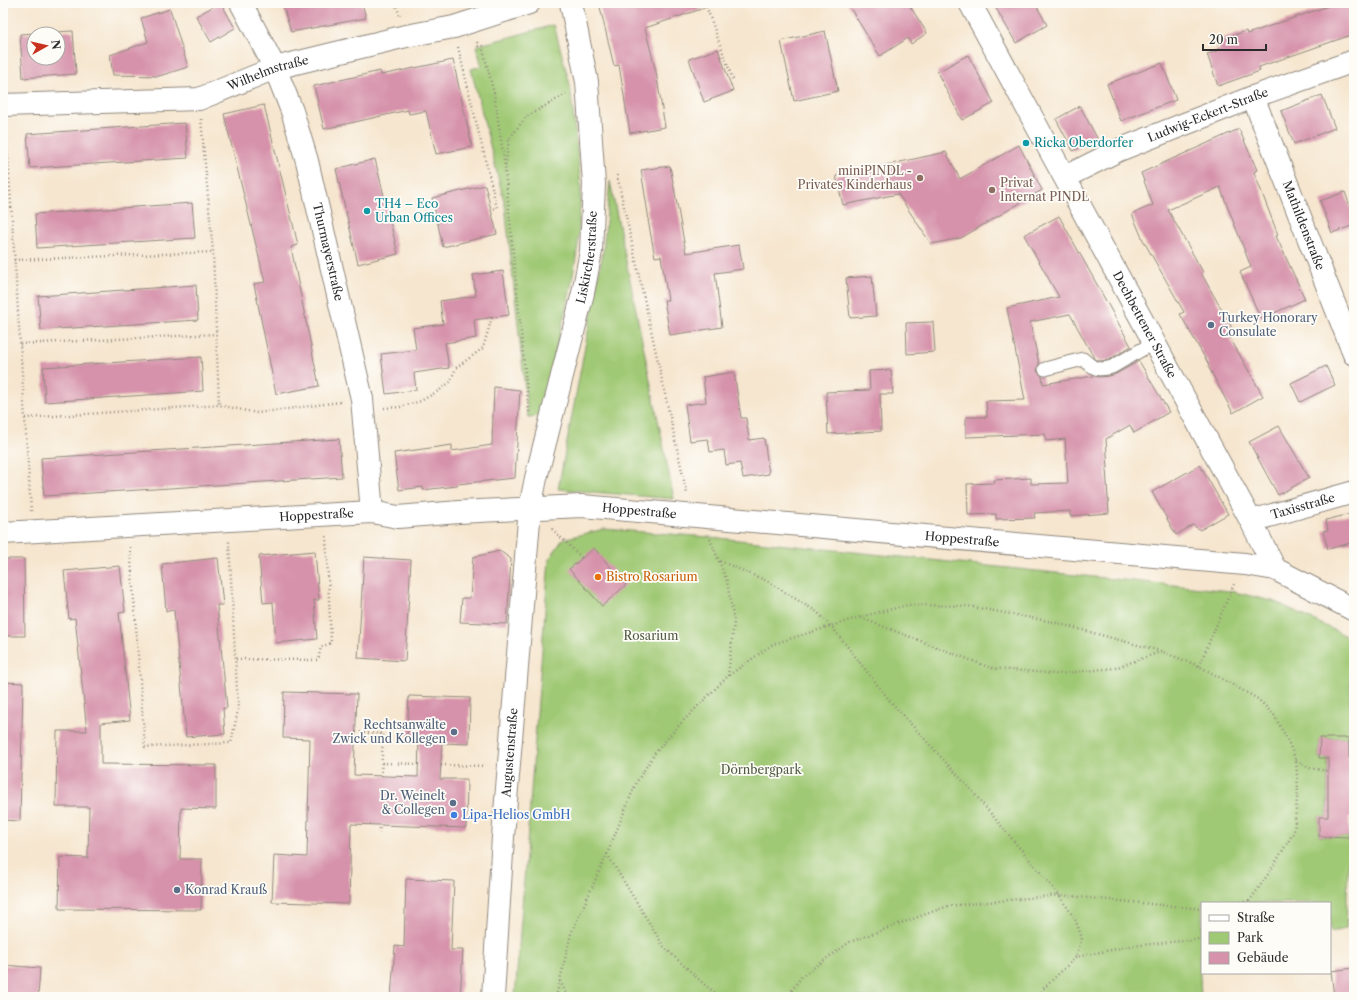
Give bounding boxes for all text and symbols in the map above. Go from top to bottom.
north arrow [26,26,66,66]
scale bar [1203,26,1266,52]
text: 20 m [1209,32,1238,47]
text: N [48,39,64,51]
street label: Wilhelmstraße [224,52,310,94]
street label: Ludwig-Eckert-Straße [1145,84,1270,145]
place label: Ricka Oberdorfer [1034,135,1133,150]
marker: Ricka Oberdorfer [1021,138,1031,148]
place label: miniPINDL - Privates Kinderhaus [798,163,912,192]
marker: miniPINDL - Privates Kinderhaus [915,173,925,183]
place label: Privat Internat PINDL [1000,175,1089,204]
street label: Mathildenstraße [1280,178,1328,272]
marker: Privat Internat PINDL [987,185,997,195]
place label: TH4 – Eco Urban Offices [375,196,453,225]
street label: Thurmayerstraße [310,201,347,302]
marker: TH4 – Eco Urban Offices [362,206,372,216]
street label: Liskircherstraße [573,210,600,305]
street label: Dechbettener Straße [1110,268,1180,381]
place label: Turkey Honorary Consulate [1219,310,1318,339]
marker: Turkey Honorary Consulate [1206,320,1216,330]
street label: Taxisstraße [1269,490,1337,522]
street label: Hoppestraße [602,500,678,521]
street label: Hoppestraße [279,505,354,524]
street label: Hoppestraße [924,528,1000,550]
place label: Bistro Rosarium [606,569,698,584]
marker: Bistro Rosarium [593,572,603,582]
park label: Rosarium [624,628,678,643]
street label: Augustenstraße [498,707,521,799]
place label: Rechtsanwälte Zwick und Kollegen [332,717,446,746]
marker: Rechtsanwälte Zwick und Kollegen [449,727,459,737]
park label: Dörnbergpark [721,762,802,777]
place label: Dr. Weinelt & Collegen [380,788,446,817]
marker: Dr. Weinelt & Collegen [448,798,458,808]
place label: Lipa-Helios GmbH [462,807,570,822]
marker: Lipa-Helios GmbH [449,810,459,820]
place label: Konrad Krauß [185,882,268,897]
marker: Konrad Krauß [172,885,182,895]
legend [1201,902,1331,974]
text: Straße [1237,910,1275,925]
text: Park [1237,930,1264,945]
text: Gebäude [1237,950,1289,965]

